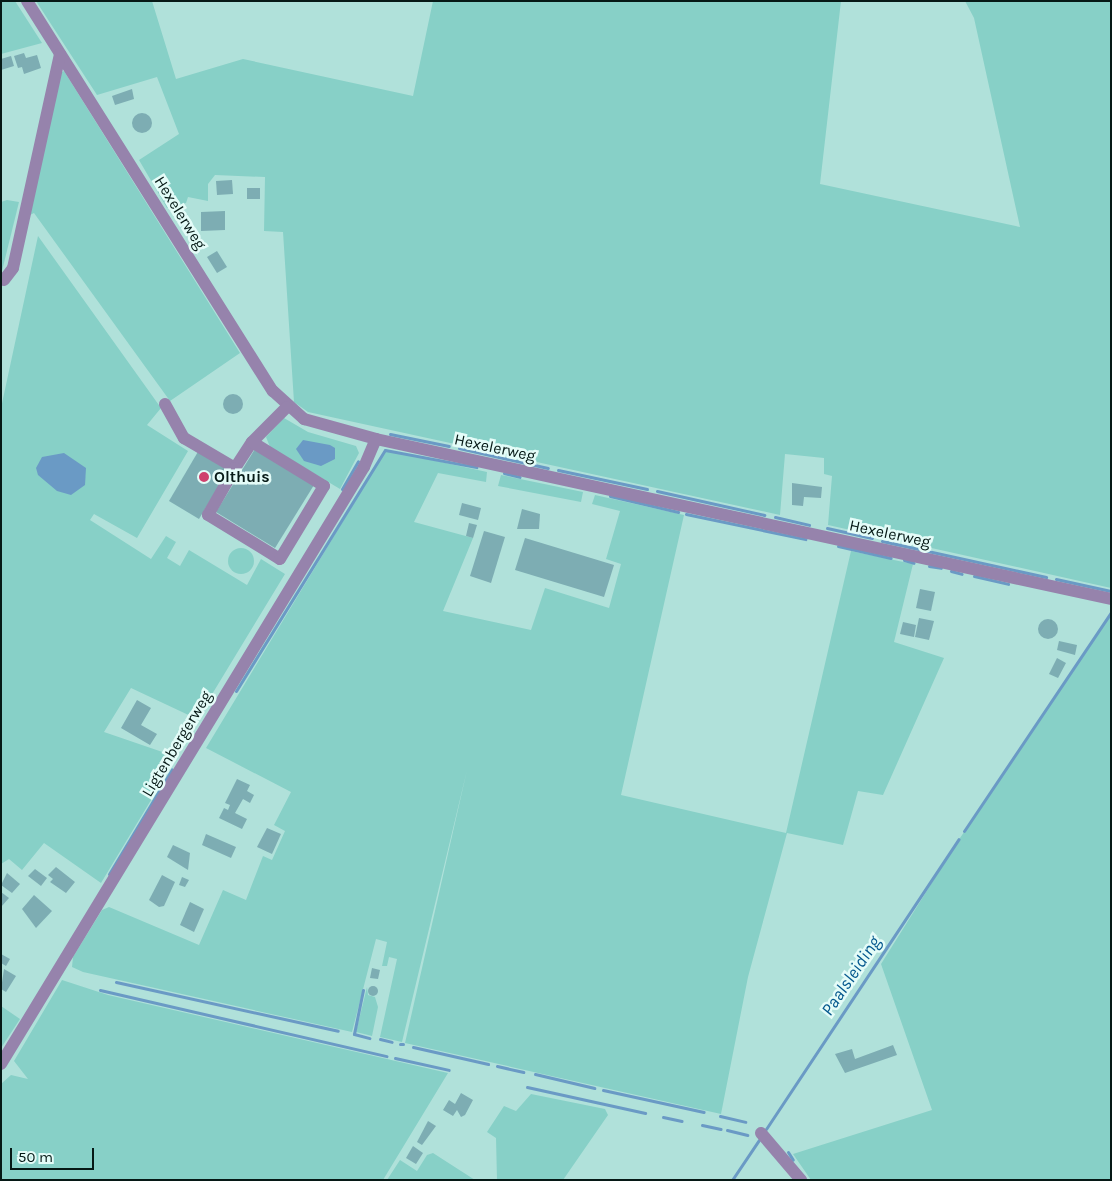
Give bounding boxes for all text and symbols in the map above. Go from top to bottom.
street label: Hexelerweg [150,173,210,253]
street label: Hexelerweg [453,430,537,466]
place label: Olthuis [214,467,270,487]
marker: Olthuis [198,471,210,483]
street label: Hexelerweg [848,516,932,552]
street label: Ligtenbergerweg [138,688,216,800]
water label: Paalsleiding [817,932,885,1020]
scale bar [12,1138,96,1170]
text: 50 m [18,1148,53,1166]

